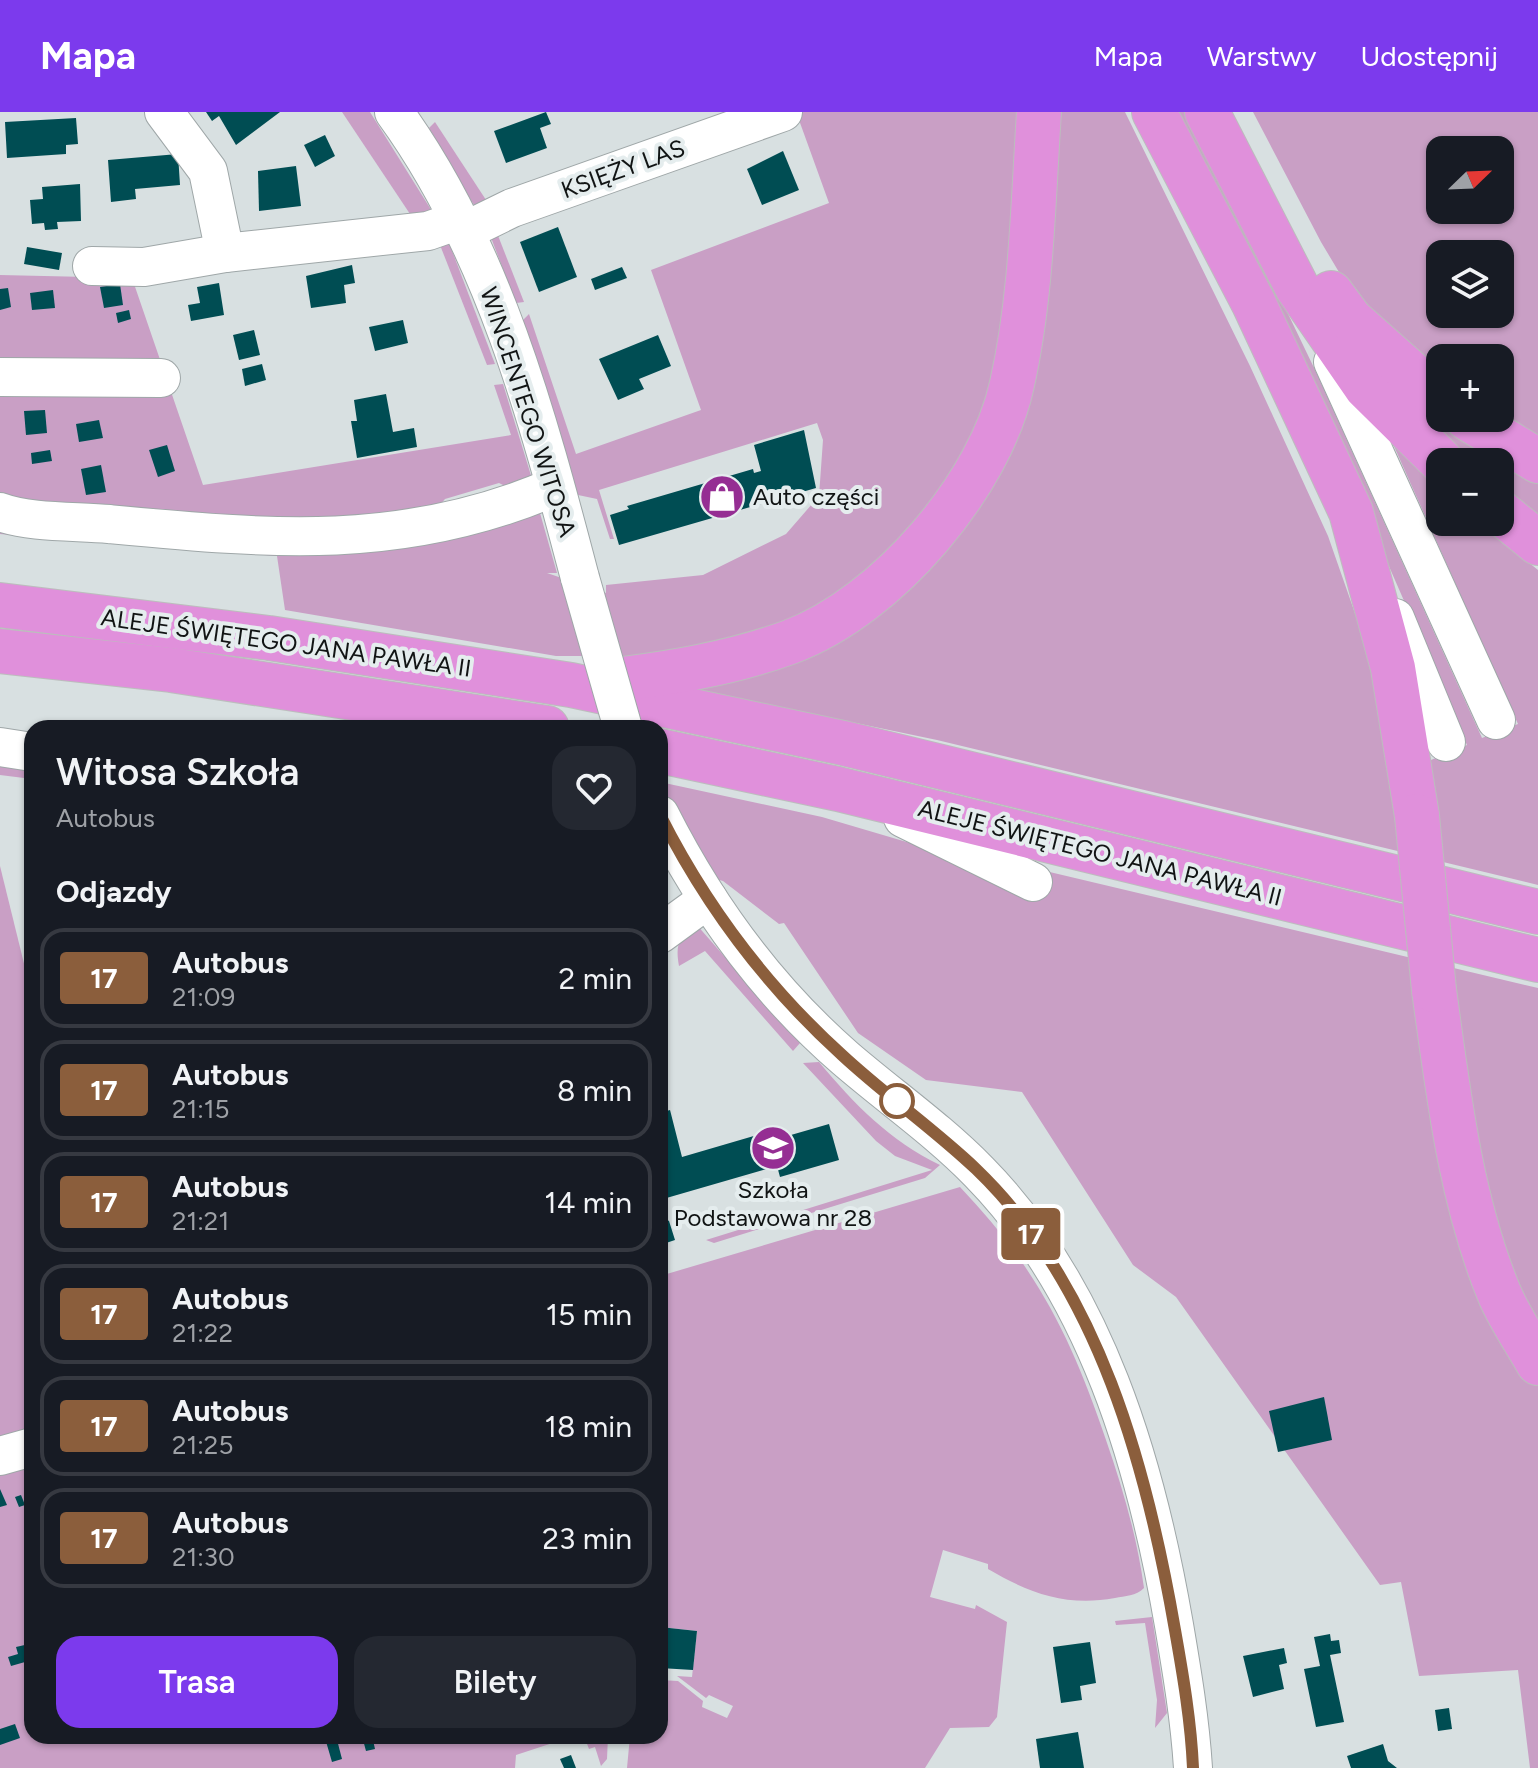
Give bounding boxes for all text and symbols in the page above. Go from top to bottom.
text: Mapa [40,33,136,79]
text: Mapa [1094,39,1163,73]
text: Warstwy [1207,39,1316,73]
text: Udostępnij [1360,39,1498,73]
street label: KSIĘŻY LAS [557,133,689,204]
north arrow [1426,136,1514,224]
map controls [1426,136,1514,536]
button: layers [1426,240,1514,328]
street label: WINCENTEGO WITOSA [474,283,583,541]
button: + [1426,344,1514,432]
button: − [1426,448,1514,536]
shop icon: Auto części [698,473,746,521]
place label: Auto części [753,482,879,511]
street label: ALEJE ŚWIĘTEGO JANA PAWŁA II [99,602,473,683]
button: heart [552,746,636,830]
text: Witosa Szkoła [56,749,299,795]
street label: ALEJE ŚWIĘTEGO JANA PAWŁA II [915,793,1285,912]
text: Autobus [56,802,155,834]
text: Odjazdy [56,873,172,910]
text: Autobus [172,944,289,981]
text: 2 min [559,960,632,997]
text: 17 [90,961,118,995]
text: 21:09 [172,981,235,1013]
text: Autobus [172,1056,289,1093]
text: 8 min [557,1072,632,1109]
text: 17 [90,1073,118,1107]
unlabelled marker [880,1084,914,1118]
text: 21:15 [172,1093,230,1125]
school or university icon: Szkoła Podstawowa nr 28 [749,1124,797,1172]
text: Autobus [172,1168,289,1205]
place label: Szkoła Podstawowa nr 28 [674,1175,872,1232]
text: 14 min [544,1184,632,1221]
text: 17 [90,1185,118,1219]
text: 21:21 [172,1205,229,1237]
line badge: 17 [995,1208,1067,1260]
text: 17 [1017,1217,1045,1251]
text: Autobus [172,1280,289,1317]
text: 15 min [546,1296,632,1333]
text: 17 [90,1297,118,1331]
text: 21:22 [172,1317,233,1349]
text: Autobus [172,1392,289,1429]
text: 18 min [545,1408,632,1445]
text: 17 [90,1409,118,1443]
text: 21:25 [172,1429,233,1461]
text: Autobus [172,1504,289,1541]
text: 23 min [542,1520,632,1557]
text: 17 [90,1521,118,1555]
text: 21:30 [172,1541,235,1573]
button: Trasa [56,1636,338,1728]
button: Bilety [354,1636,636,1728]

